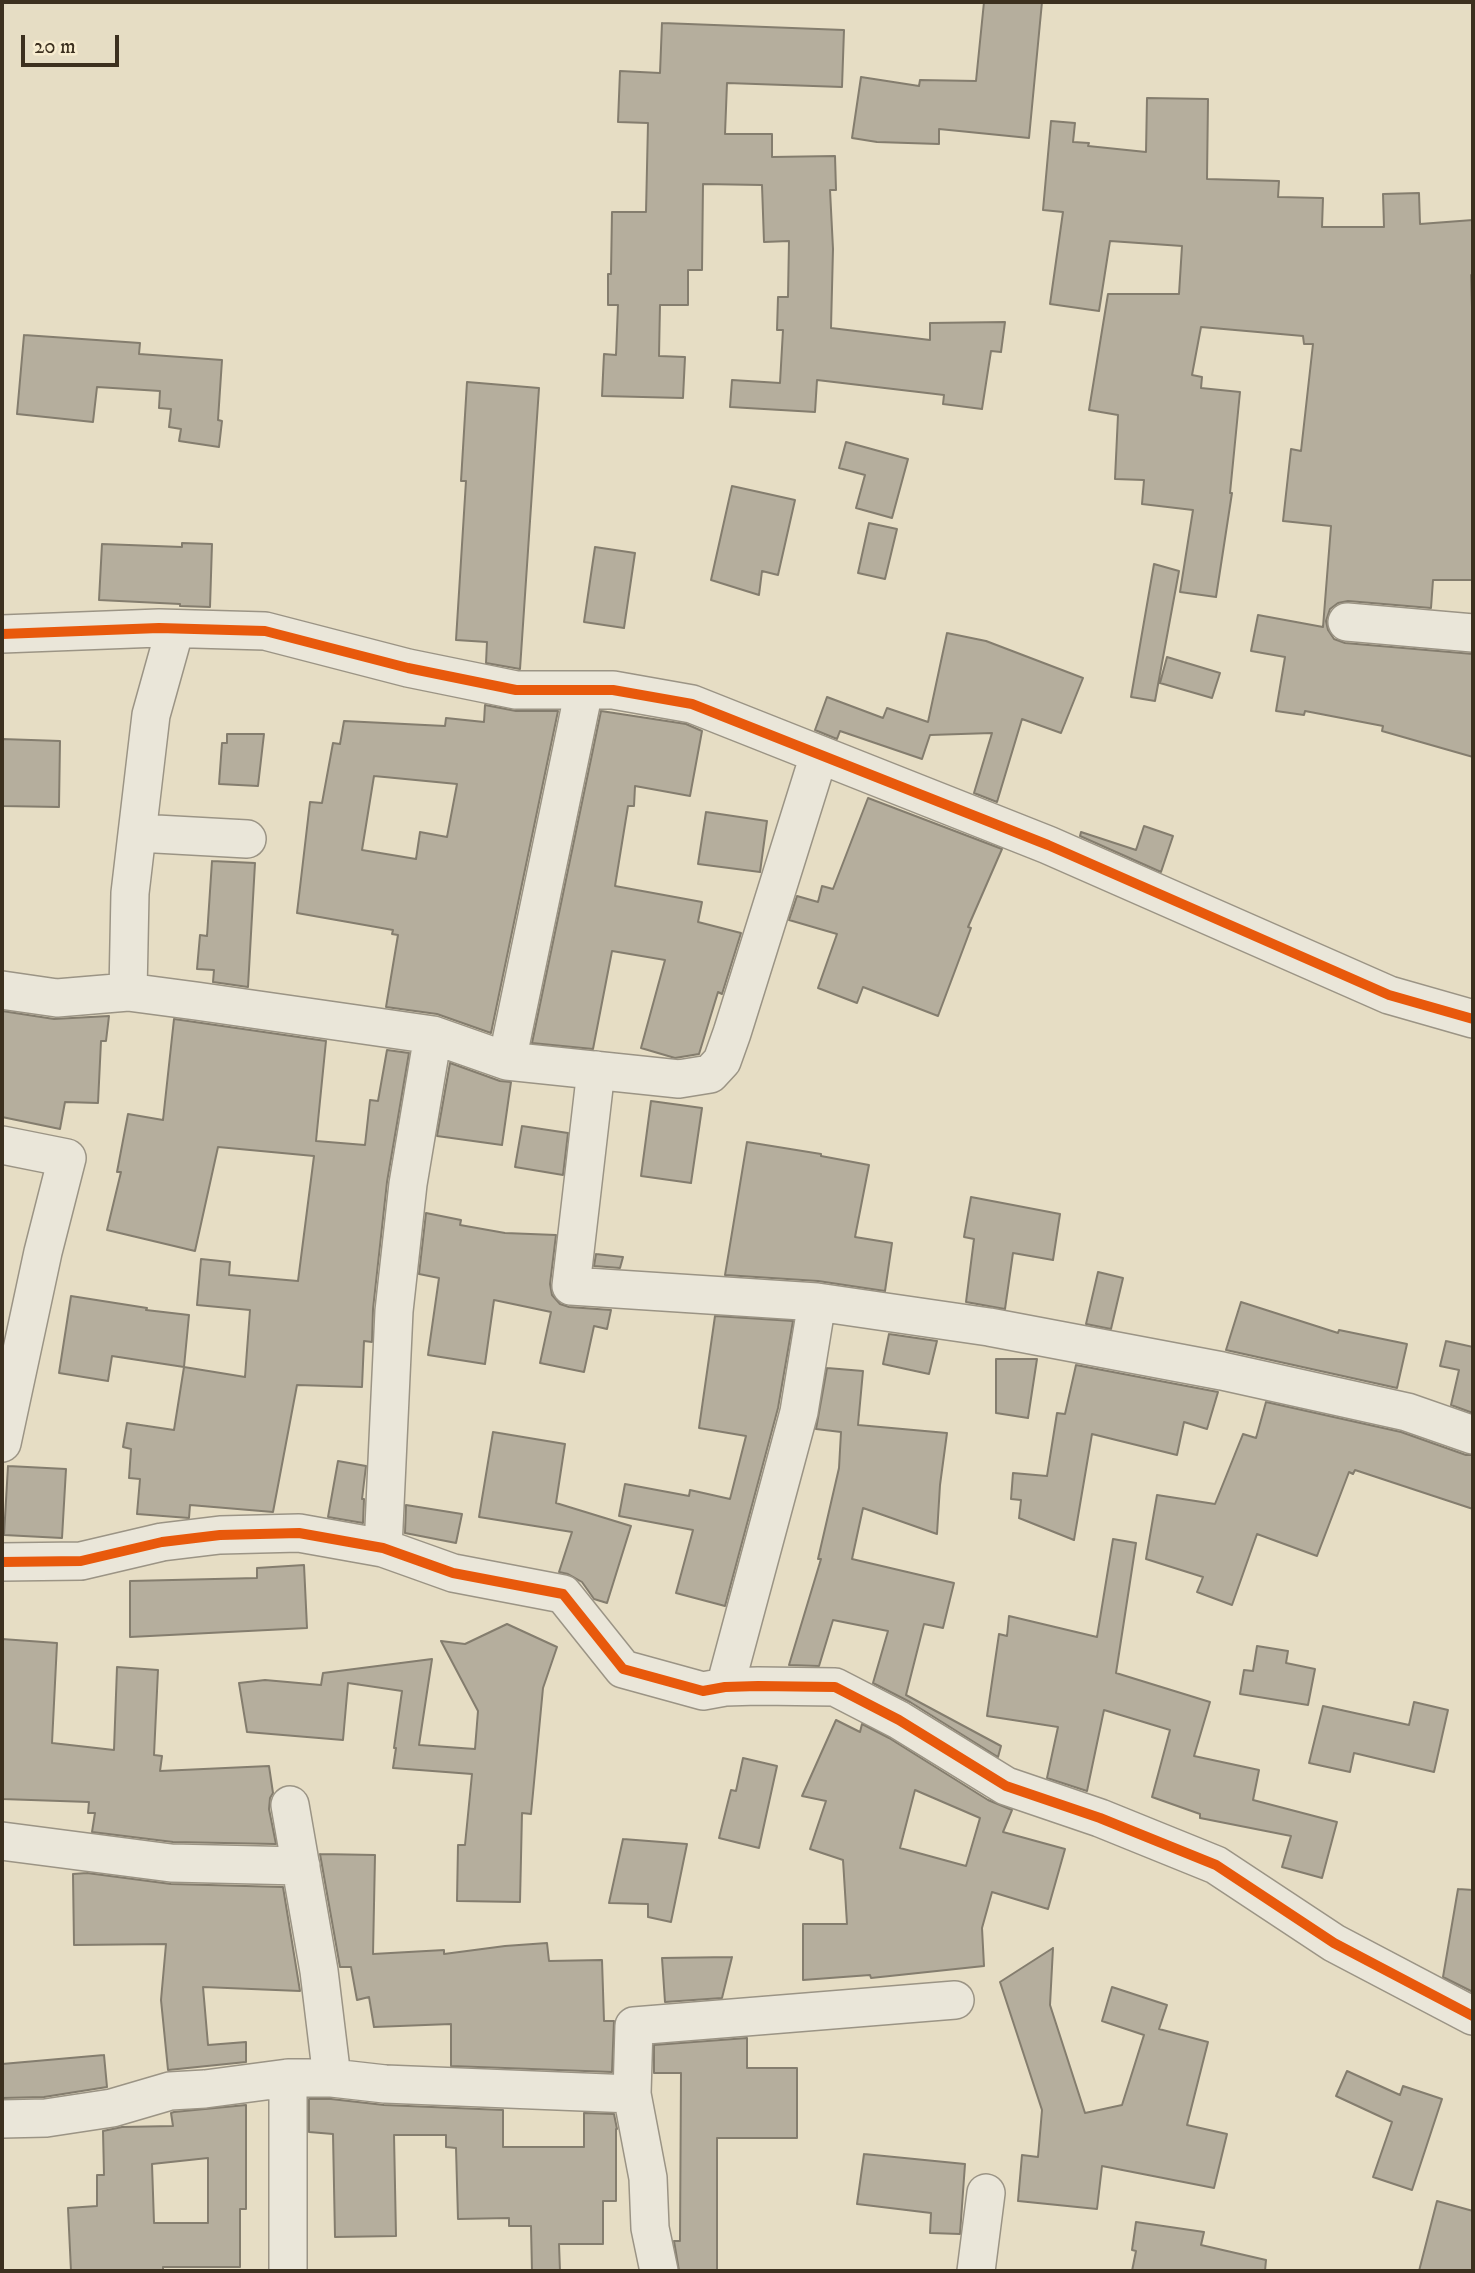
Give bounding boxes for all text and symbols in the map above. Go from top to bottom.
scale bar [24,21,122,65]
text: 20 m [34,34,76,60]

